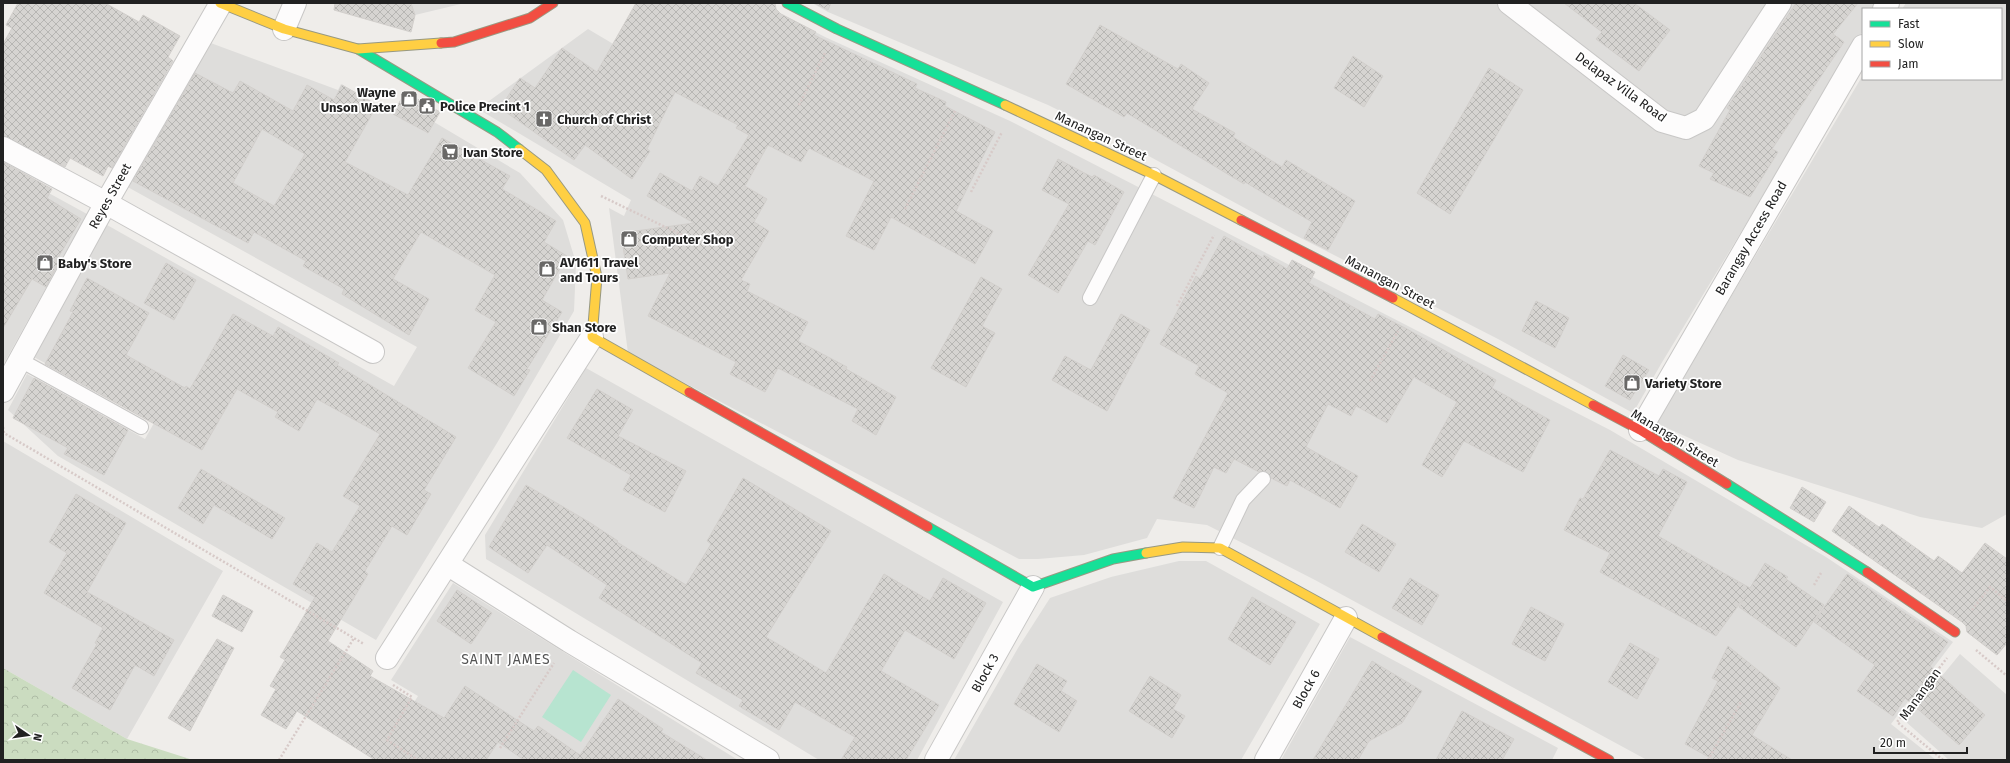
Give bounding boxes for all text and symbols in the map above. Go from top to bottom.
legend [1862,8,2002,80]
text: Fast [1898,17,1920,31]
text: Slow [1898,37,1924,51]
street label: Delapaz Villa Road [1572,49,1670,125]
text: Jam [1898,57,1918,71]
place label: Wayne Unson Water [321,85,397,115]
shop icon: Wayne Unson Water [399,89,419,109]
public building icon: Police Precint 1 [417,96,437,116]
place label: Police Precint 1 [440,99,530,114]
street label: Manangan Street [1053,108,1149,164]
church icon: Church of Christ [534,109,554,129]
place label: Church of Christ [557,112,652,127]
supermarket icon: Ivan Store [440,142,460,162]
place label: Ivan Store [463,145,523,160]
street label: Reyes Street [86,160,134,232]
street label: Barangay Access Road [1712,178,1790,298]
shop icon: Computer Shop [619,229,639,249]
place label: Computer Shop [642,232,734,247]
street label: Manangan Street [1343,252,1438,312]
shop icon: Baby's Store [35,253,55,273]
place label: AV1611 Travel and Tours [559,255,638,285]
place label: Baby's Store [58,256,132,271]
shop icon: AV1611 Travel and Tours [537,259,557,279]
shop icon: Shan Store [529,317,549,337]
place label: Shan Store [552,320,616,335]
shop icon: Variety Store [1622,373,1642,393]
place label: Variety Store [1644,376,1722,391]
street label: Manangan Street [1629,406,1722,470]
district label: SAINT JAMES [461,651,551,668]
street label: Block 3 [968,651,1002,695]
street label: Manangan [1896,665,1944,723]
street label: Block 6 [1289,667,1323,711]
north arrow [8,715,48,755]
scale bar [1874,729,1967,755]
text: N [30,732,44,742]
text: 20 m [1880,736,1906,750]

